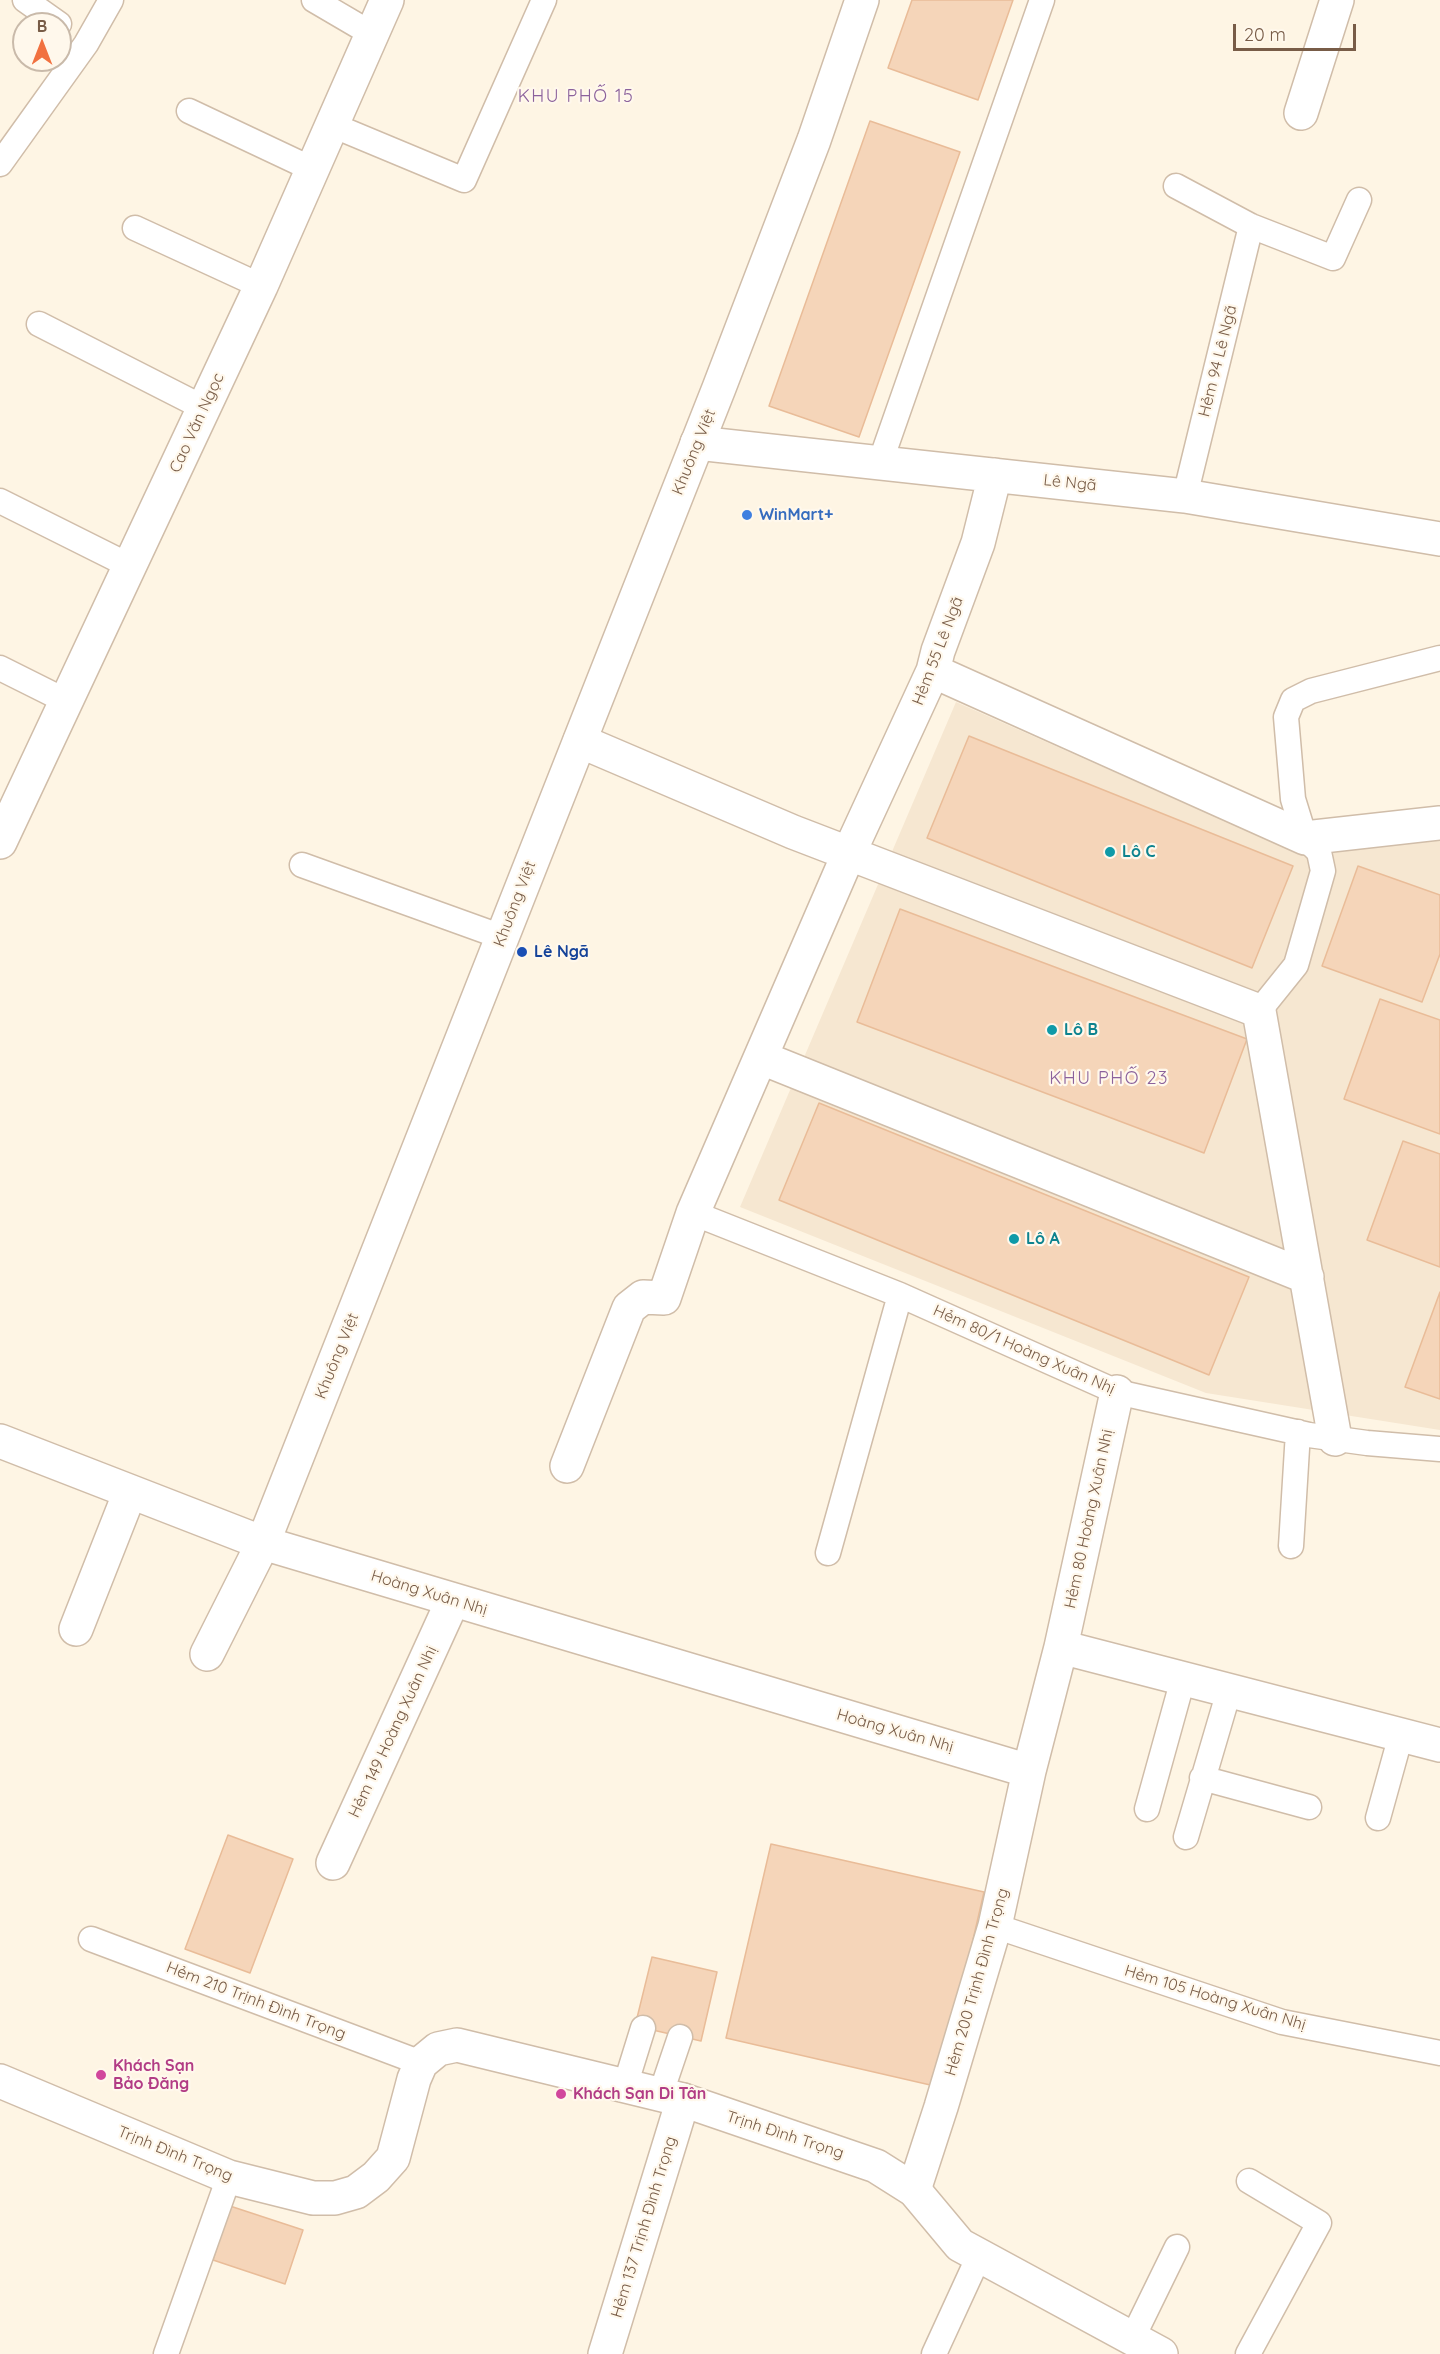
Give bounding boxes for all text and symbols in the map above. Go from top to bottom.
north arrow [12,12,72,72]
scale bar [1236,12,1359,50]
text: B [37,16,47,36]
text: 20 m [1244,23,1286,46]
district label: KHU PHỐ 15 [518,86,634,108]
street label: Hẻm 94 Lê Ngã [1195,303,1241,419]
street label: Cao Văn Ngọc [166,370,228,476]
street label: Khuông Việt [668,406,720,498]
street label: Lê Ngã [1043,471,1097,495]
place label: WinMart+ [759,505,833,525]
marker: WinMart+ [740,508,754,522]
street label: Hẻm 55 Lê Ngã [909,594,967,708]
place label: Lô C [1122,842,1155,862]
marker: Lô C [1103,845,1117,859]
street label: Khuông Việt [490,858,540,950]
place label: Lê Ngã [534,942,589,962]
marker: Lê Ngã [515,945,529,959]
place label: Lô B [1064,1020,1098,1040]
marker: Lô B [1045,1023,1059,1037]
district label: KHU PHỐ 23 [1049,1068,1169,1090]
place label: Lô A [1026,1229,1060,1249]
marker: Lô A [1007,1232,1021,1246]
street label: Hẻm 80/1 Hoàng Xuân Nhị [930,1301,1118,1399]
street label: Khuông Việt [311,1310,363,1402]
street label: Hẻm 80 Hoàng Xuân Nhị [1061,1428,1117,1610]
street label: Hoàng Xuân Nhị [369,1566,489,1620]
street label: Hẻm 149 Hoàng Xuân Nhị [345,1643,441,1821]
street label: Hoàng Xuân Nhị [834,1705,956,1757]
street label: Hẻm 200 Trịnh Đình Trọng [941,1886,1013,2078]
street label: Hẻm 210 Trịnh Đình Trọng [164,1958,348,2044]
street label: Hẻm 105 Hoàng Xuân Nhị [1122,1961,1308,2035]
place label: Khách Sạn Bảo Đăng [113,2056,194,2094]
marker: Khách Sạn Bảo Đăng [94,2068,108,2082]
place label: Khách Sạn Di Tân [573,2084,706,2104]
marker: Khách Sạn Di Tân [554,2087,568,2101]
street label: Trịnh Đình Trọng [724,2107,846,2163]
street label: Trịnh Đình Trọng [115,2122,235,2186]
street label: Hẻm 137 Trịnh Đình Trọng [607,2134,681,2320]

